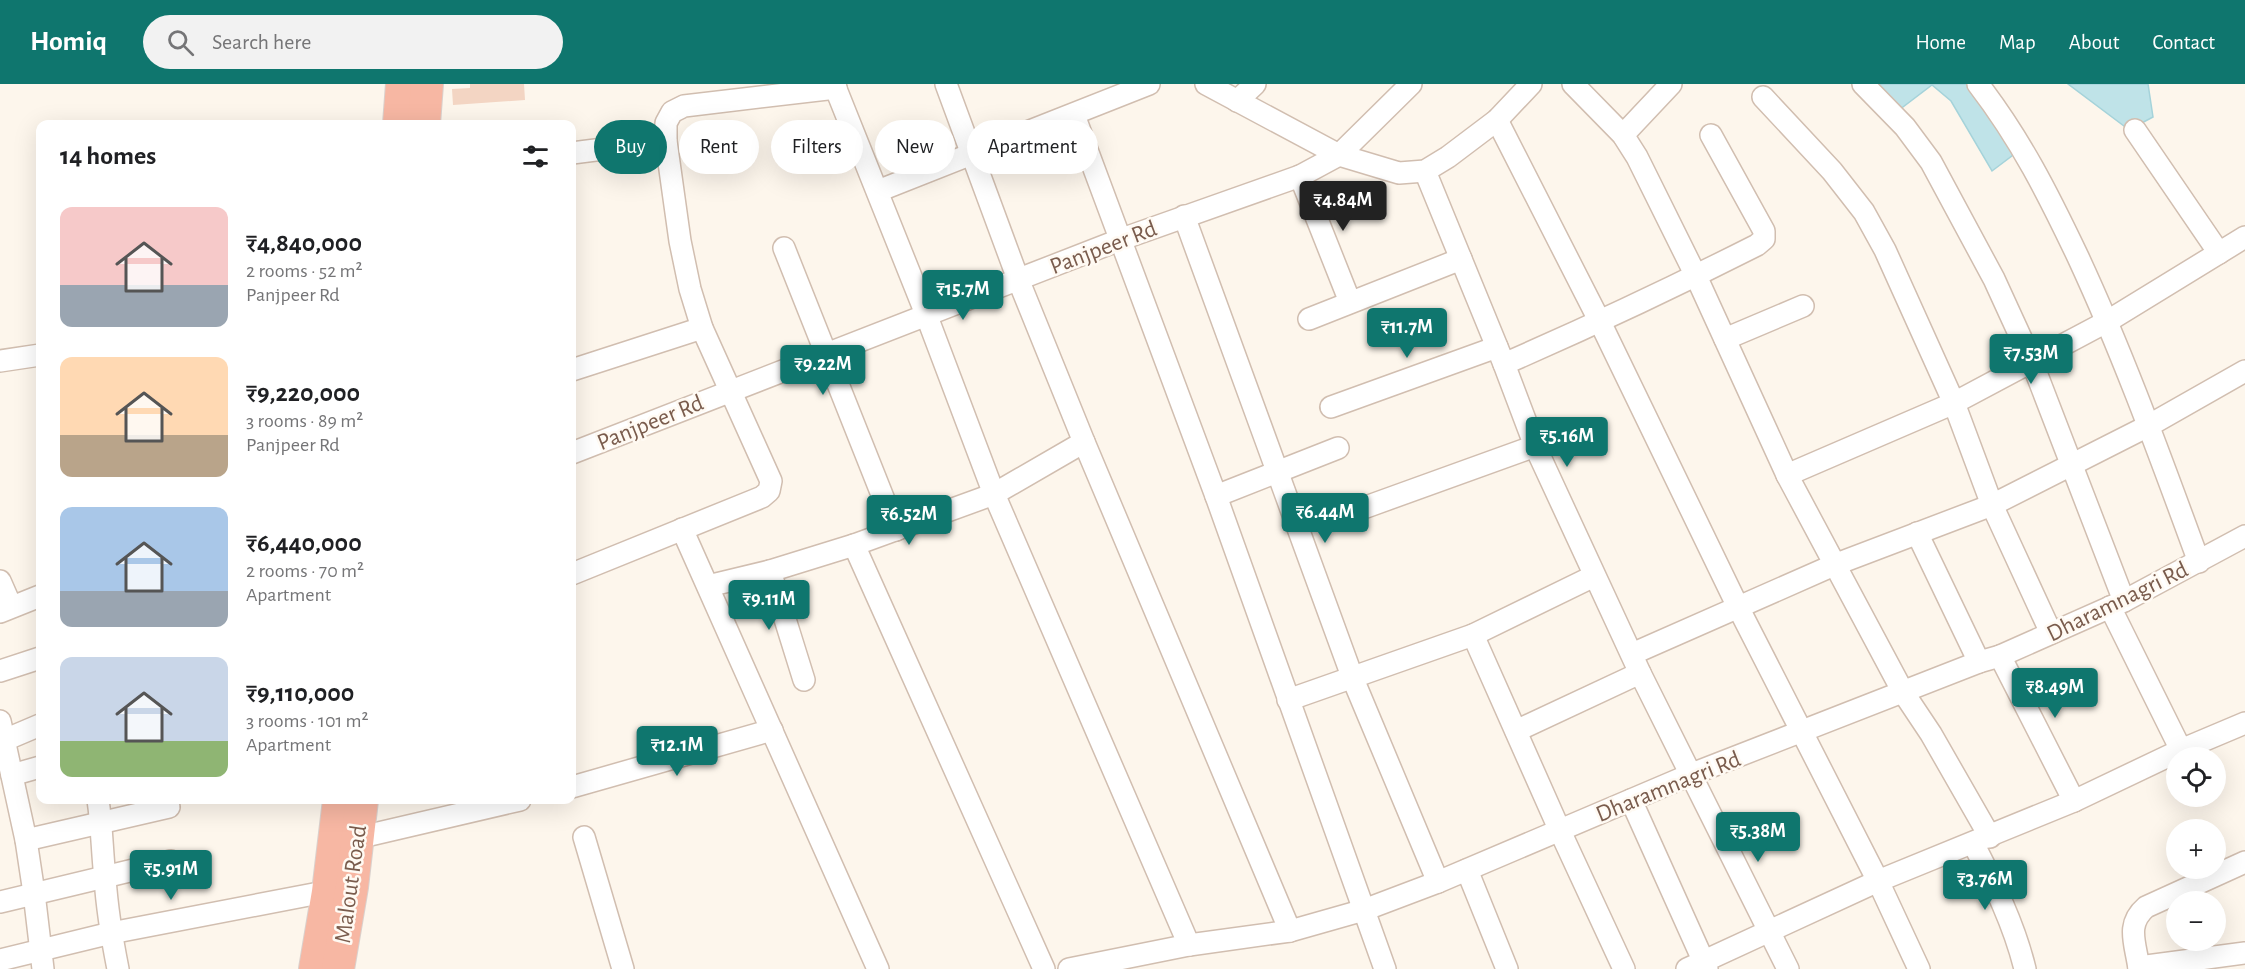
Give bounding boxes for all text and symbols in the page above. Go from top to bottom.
search box [143,15,563,69]
icon: search [164,26,197,59]
text: Homiq [30,28,107,56]
text: Search here [212,31,312,53]
text: Home [1915,32,1966,53]
text: Map [1999,32,2036,53]
text: About [2069,32,2119,53]
text: Contact [2152,32,2215,53]
chip: Buy [594,120,667,174]
chip: Rent [679,120,759,174]
chip: Filters [771,120,863,174]
chip: New [875,120,955,174]
chip: Apartment [967,120,1098,174]
icon: filters [519,140,552,173]
text: 14 homes [60,143,156,169]
pin: ₹4.84M [1294,181,1392,232]
text: ₹4.84M [1314,190,1372,210]
street label: Panjpeer Rd [1047,217,1160,279]
text: ₹4,840,000 [246,230,362,256]
icon: home [108,231,180,303]
text: 2 rooms · 52 m² [246,261,363,281]
pin: ₹15.7M [914,270,1012,321]
text: ₹15.7M [936,279,990,299]
text: Panjpeer Rd [246,285,340,305]
pin: ₹11.7M [1358,308,1456,359]
text: ₹11.7M [1381,317,1433,337]
pin: ₹7.53M [1982,334,2080,385]
text: ₹7.53M [2004,343,2058,363]
pin: ₹9.22M [774,345,872,396]
text: ₹9.22M [794,354,852,374]
text: ₹9,220,000 [246,380,360,406]
icon: home [108,381,180,453]
street label: Panjpeer Rd [594,391,707,455]
text: 3 rooms · 89 m² [246,411,363,431]
pin: ₹5.16M [1518,417,1616,468]
text: ₹5.16M [1540,426,1594,446]
text: Panjpeer Rd [246,435,340,455]
pin: ₹6.44M [1276,493,1374,544]
pin: ₹6.52M [860,495,958,546]
text: ₹6.44M [1296,502,1354,522]
text: ₹6.52M [881,504,937,524]
text: ₹6,440,000 [246,530,362,556]
icon: home [108,531,180,603]
street label: Dharamnagri Rd [2043,557,2192,646]
text: 2 rooms · 70 m² [246,561,364,581]
pin: ₹9.11M [720,580,818,631]
text: Apartment [246,585,331,605]
text: ₹9.11M [743,589,795,609]
pin: ₹8.49M [2006,668,2104,719]
text: ₹8.49M [2026,677,2084,697]
text: ₹9,110,000 [246,680,354,706]
icon: home [108,681,180,753]
text: 3 rooms · 101 m² [246,711,369,731]
pin: ₹12.1M [628,726,726,777]
text: Apartment [246,735,331,755]
text: ₹12.1M [651,735,703,755]
street label: Dharamnagri Rd [1593,747,1744,827]
map controls [2166,747,2226,951]
button: locate [2166,747,2226,807]
pin: ₹5.38M [1709,812,1807,863]
button: + [2166,819,2226,879]
text: ₹5.38M [1730,821,1786,841]
street label: Malout Road [331,824,371,945]
pin: ₹5.91M [122,850,220,901]
text: ₹5.91M [144,859,198,879]
pin: ₹3.76M [1936,860,2034,911]
text: ₹3.76M [1957,869,2013,889]
button: − [2166,891,2226,951]

